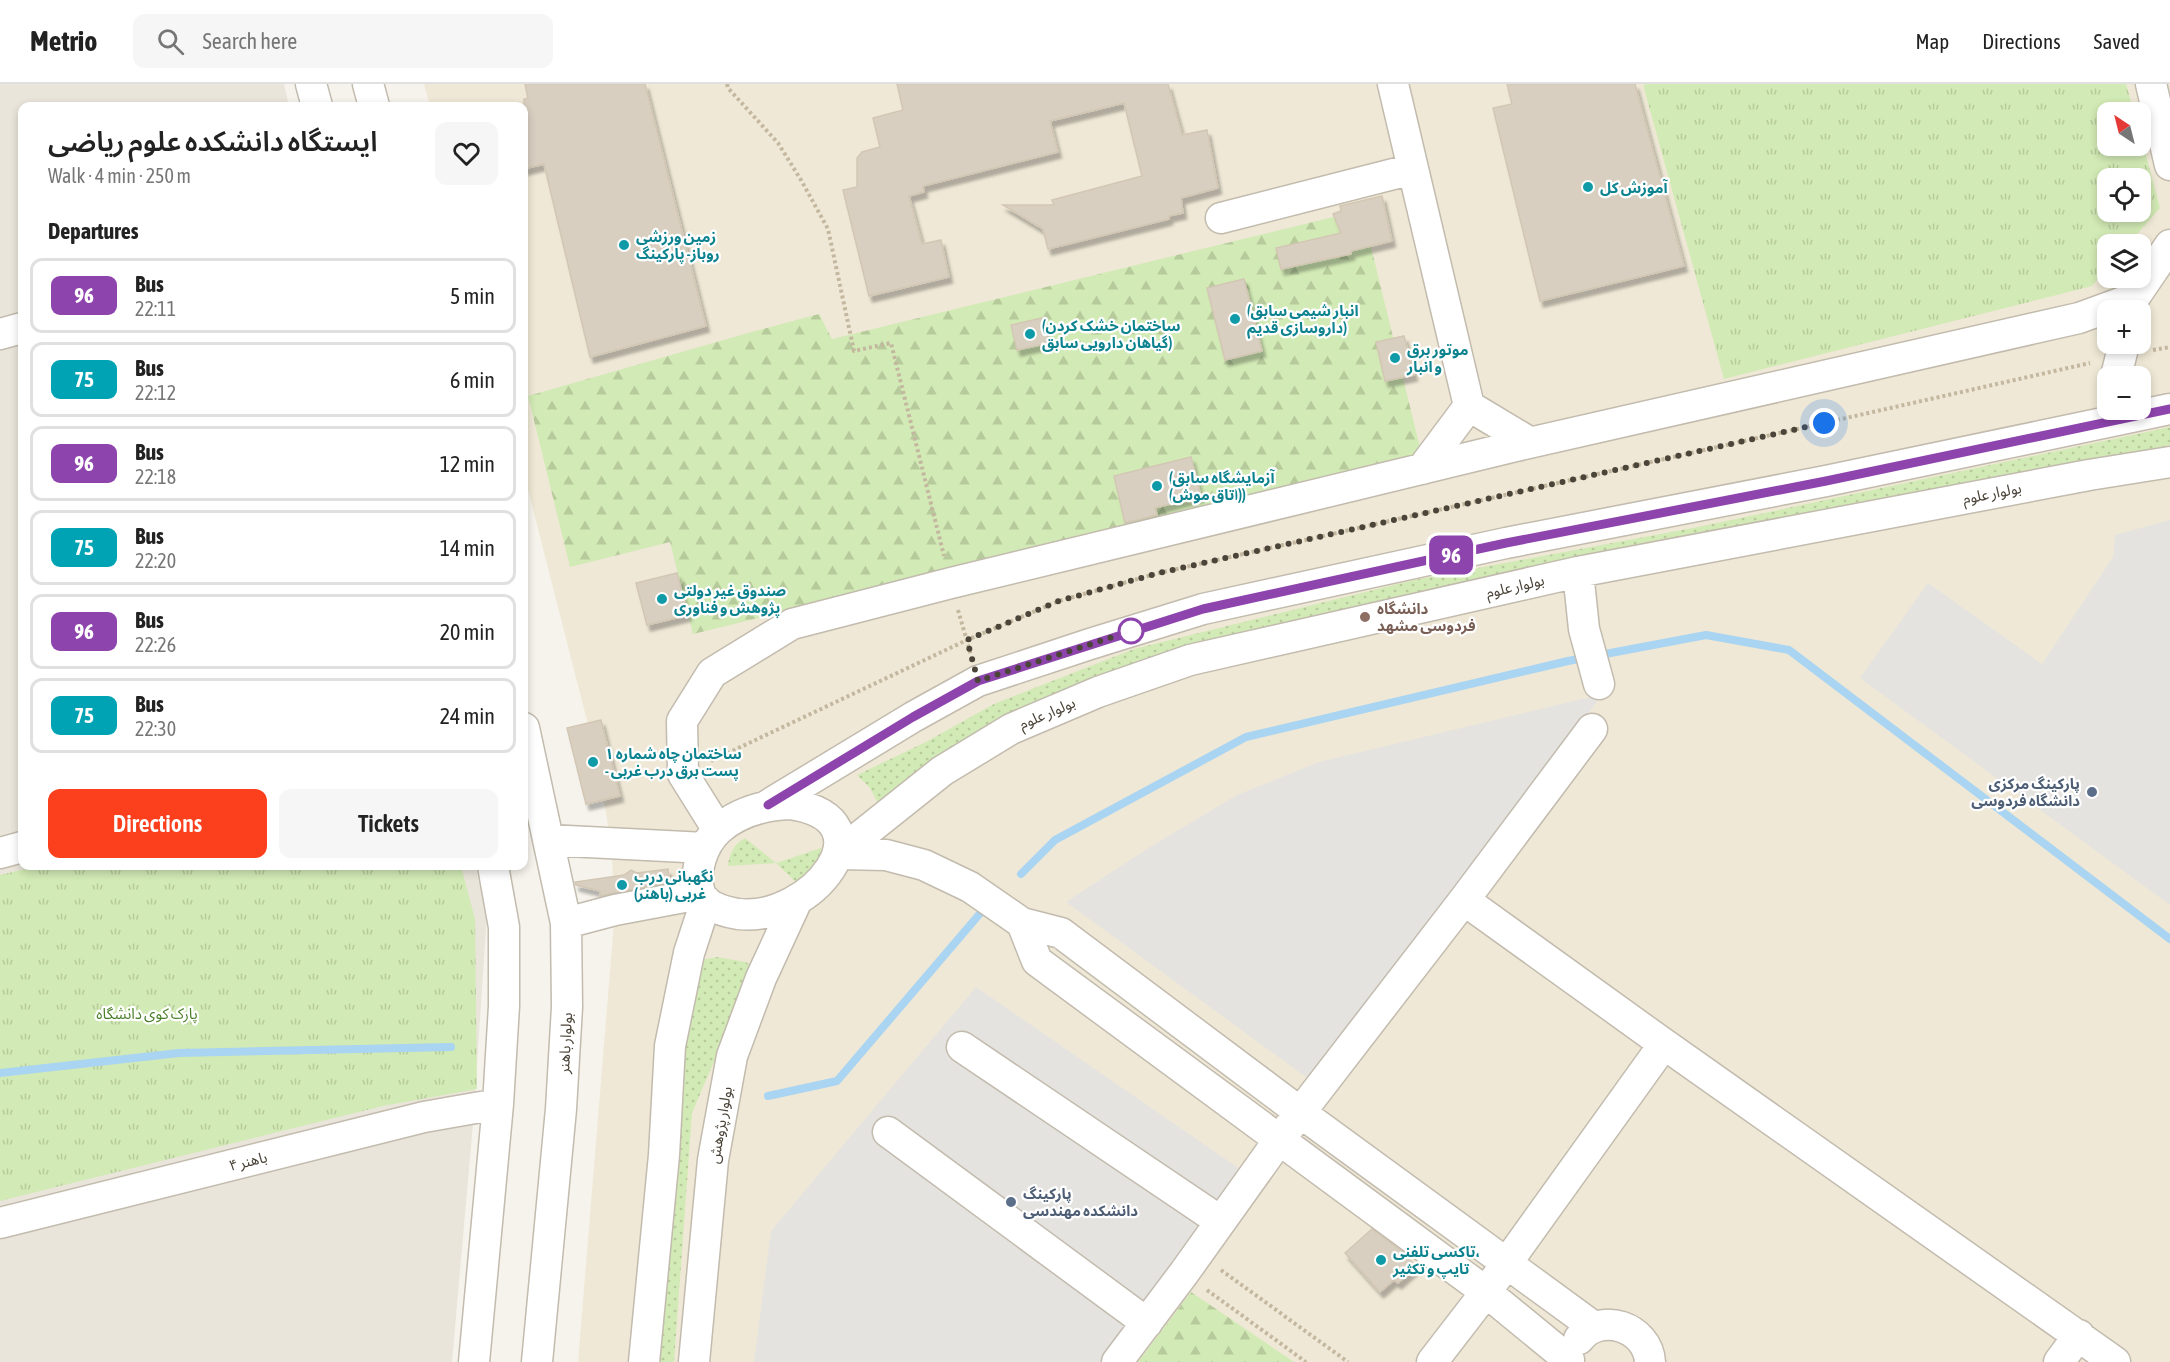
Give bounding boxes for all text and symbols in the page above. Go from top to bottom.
search box [133,14,553,68]
text: Metrio [30,25,97,57]
icon: search [154,25,187,58]
text: Search here [202,28,297,54]
text: Map [1915,29,1949,53]
text: Directions [1982,29,2061,53]
text: Saved [2094,29,2140,53]
north arrow [2097,102,2151,156]
map controls [2097,102,2151,420]
button: heart [435,122,498,185]
text: ایستگاه دانشکده علوم ریاضی [48,125,377,157]
text: Walk · 4 min · 250 m [48,164,191,187]
button: locate [2097,168,2151,222]
place label: آموزش کل [1600,179,1669,197]
marker: آموزش کل [1581,180,1595,194]
text: Departures [48,218,138,244]
place label: زمین ورزشی روباز- پارکینگ [636,228,720,263]
button: layers [2097,234,2151,288]
marker: زمین ورزشی روباز- پارکینگ [617,238,631,252]
text: Bus [135,271,164,297]
text: 96 [74,283,94,307]
text: 5 min [450,283,495,309]
text: 22:11 [135,297,176,320]
button: + [2097,300,2151,354]
place label: (انبار شیمی سابق داروسازی قدیم) [1247,302,1359,339]
marker: (انبار شیمی سابق داروسازی قدیم) [1228,312,1242,326]
place label: (ساختمان خشک کردن گیاهان دارویی سابق) [1042,317,1181,352]
marker: (ساختمان خشک کردن گیاهان دارویی سابق) [1023,327,1037,341]
place label: موتور برق و انبار [1406,341,1469,376]
marker: موتور برق و انبار [1388,351,1402,365]
text: Bus [135,355,164,381]
button: − [2097,366,2151,420]
text: 75 [74,367,94,391]
text: 6 min [450,367,495,393]
text: 22:12 [135,381,176,404]
your location [1809,408,1839,438]
text: Bus [135,439,164,465]
text: 96 [74,451,94,475]
text: 12 min [440,451,495,477]
text: 22:18 [135,465,176,488]
place label: (آزمایشگاه سابق (اتاق موش)) [1169,469,1276,504]
marker: (آزمایشگاه سابق (اتاق موش)) [1150,479,1164,493]
street label: بولوار علوم [1961,479,2023,510]
text: Bus [135,523,164,549]
text: 75 [74,535,94,559]
text: 14 min [440,535,495,561]
line badge: 96 [1424,536,1478,574]
text: 96 [1441,543,1461,567]
text: 22:20 [135,549,176,572]
street label: بولوار علوم [1484,571,1547,604]
place label: صندوق غیر دولتی پژوهش و فناوری [674,582,786,617]
marker: صندوق غیر دولتی پژوهش و فناوری [655,592,669,606]
place label: دانشگاه فردوسی مشهد [1377,600,1476,635]
text: Bus [135,607,164,633]
marker: دانشگاه فردوسی مشهد [1358,610,1372,624]
unlabelled marker [1118,618,1144,644]
text: 96 [74,619,94,643]
text: 20 min [440,619,495,645]
text: 22:26 [135,633,176,656]
text: Bus [135,691,164,717]
street label: بولوار علوم [1016,694,1079,735]
text: 75 [74,703,94,727]
text: 24 min [440,703,495,729]
text: 22:30 [135,717,176,740]
place label: ساختمان چاه شماره ۱ - پست برق درب غربی [605,745,742,780]
marker: ساختمان چاه شماره ۱ - پست برق درب غربی [586,755,600,769]
place label: پارکینگ مرکزی دانشگاه فردوسی [1971,775,2080,810]
marker: پارکینگ مرکزی دانشگاه فردوسی [2085,785,2099,799]
button: Directions [48,789,267,858]
button: Tickets [279,789,498,858]
place label: نگهبانی درب غربی (باهنر) [634,868,714,903]
marker: نگهبانی درب غربی (باهنر) [615,878,629,892]
park label: پارک کوی دانشگاه [96,1005,198,1024]
street label: بولوار باهنر [555,1012,576,1075]
street label: بولوار پژوهش [705,1085,737,1165]
street label: باهنر ۴ [227,1148,269,1175]
place label: پارکینگ دانشکده مهندسی [1023,1185,1138,1220]
marker: پارکینگ دانشکده مهندسی [1004,1195,1018,1209]
place label: تاکسی تلفنی، تایپ و تکثیر [1392,1243,1480,1279]
marker: تاکسی تلفنی، تایپ و تکثیر [1374,1253,1388,1267]

